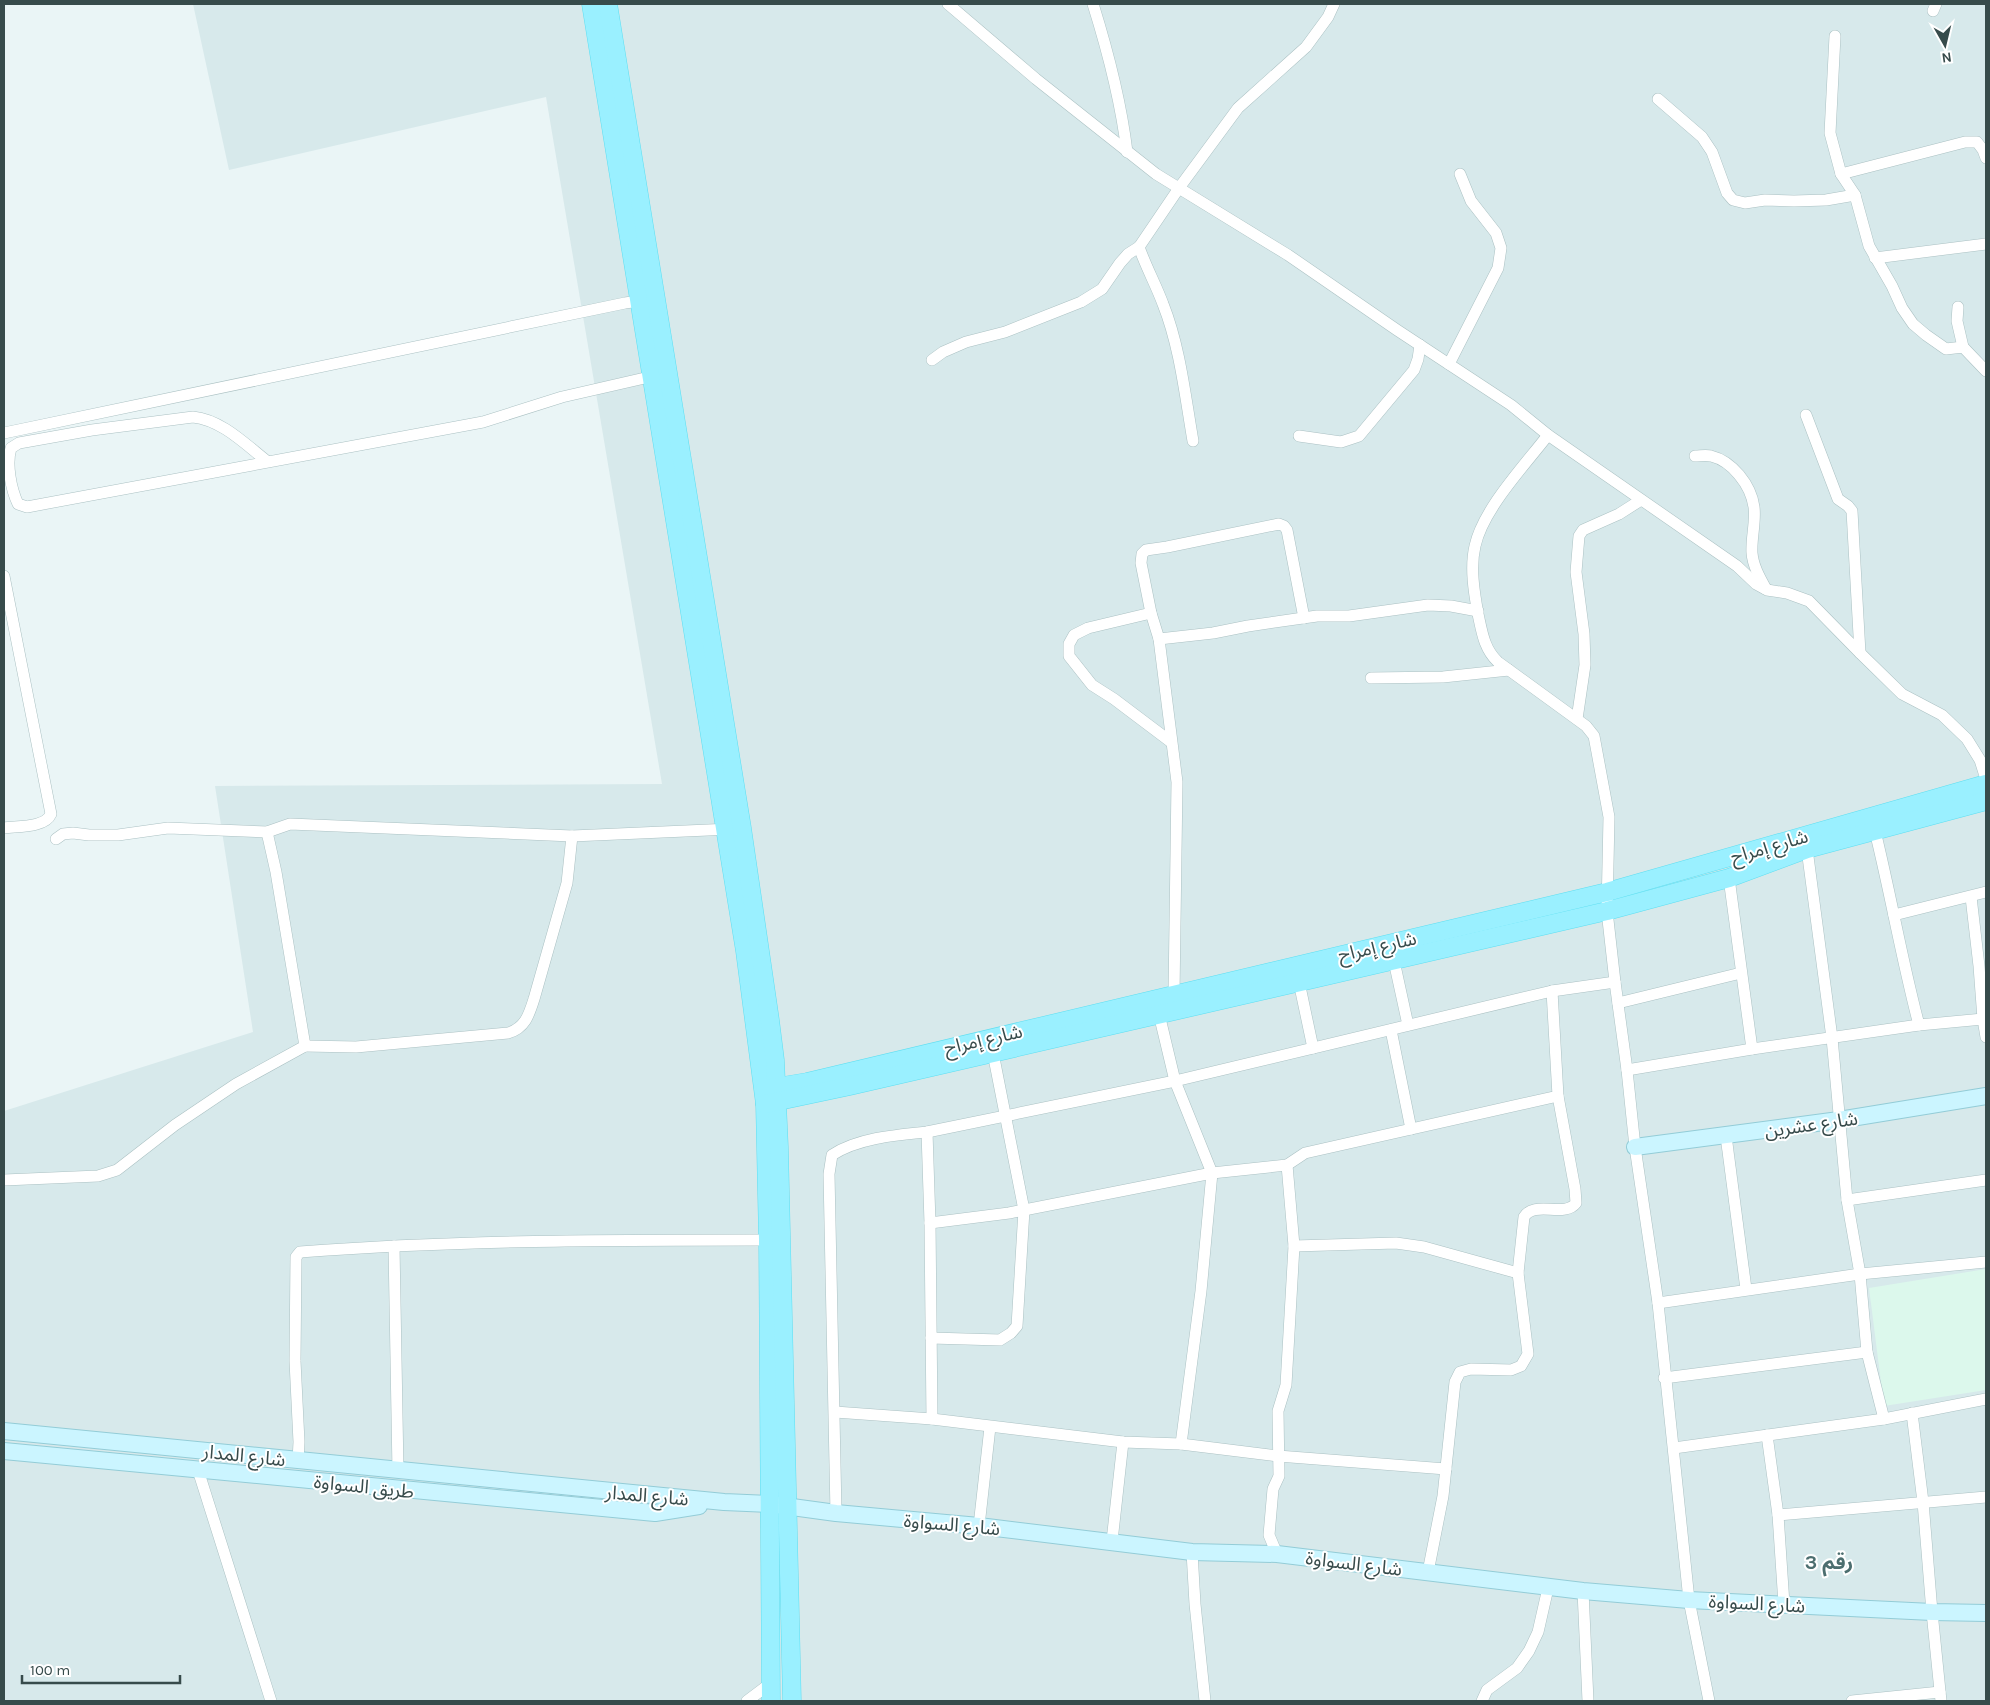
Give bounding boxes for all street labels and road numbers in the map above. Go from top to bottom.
street label: شارع إمراح [1728,825,1811,870]
street label: شارع إمراح [1336,927,1419,969]
street label: شارع إمراح [942,1020,1025,1062]
street label: شارع عشرين [1763,1108,1859,1144]
street label: شارع المدار [200,1441,287,1473]
street label: طريق السواوة [313,1471,415,1503]
street label: شارع المدار [603,1481,690,1513]
street label: شارع السواوة [903,1510,1001,1542]
street label: شارع السواوة [1304,1547,1403,1583]
street label: شارع السواوة [1708,1590,1806,1620]

